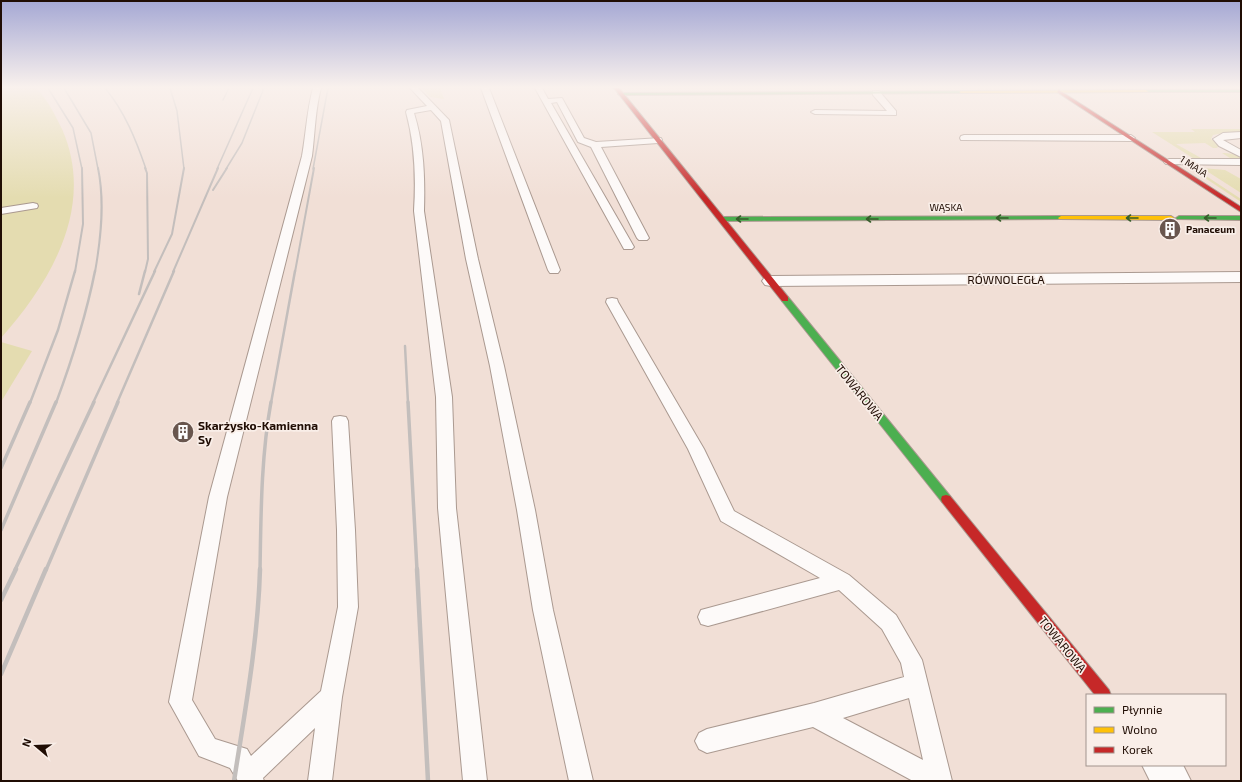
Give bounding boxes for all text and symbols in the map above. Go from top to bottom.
street label: 1 MAJA [1178,153,1211,180]
street label: WĄSKA [929,201,963,213]
one-way arrow [996,214,1009,222]
one-way arrow [1126,214,1139,222]
one-way arrow [1204,214,1217,222]
one-way arrow [736,215,749,223]
one-way arrow [866,215,879,223]
building icon: Panaceum [1157,216,1183,242]
place label: Panaceum [1186,223,1235,235]
street label: RÓWNOLEGŁA [967,272,1045,286]
street label: TOWAROWA [833,361,887,423]
place label: Skarżysko-Kamienna Sy [198,418,318,447]
building icon: Skarżysko-Kamienna Sy [170,419,196,445]
street label: TOWAROWA [1036,613,1090,675]
legend [1086,694,1226,766]
text: Płynnie [1122,702,1162,716]
text: Wolno [1122,722,1158,736]
north arrow [16,726,56,766]
text: N [19,737,34,748]
text: Korek [1122,742,1153,756]

